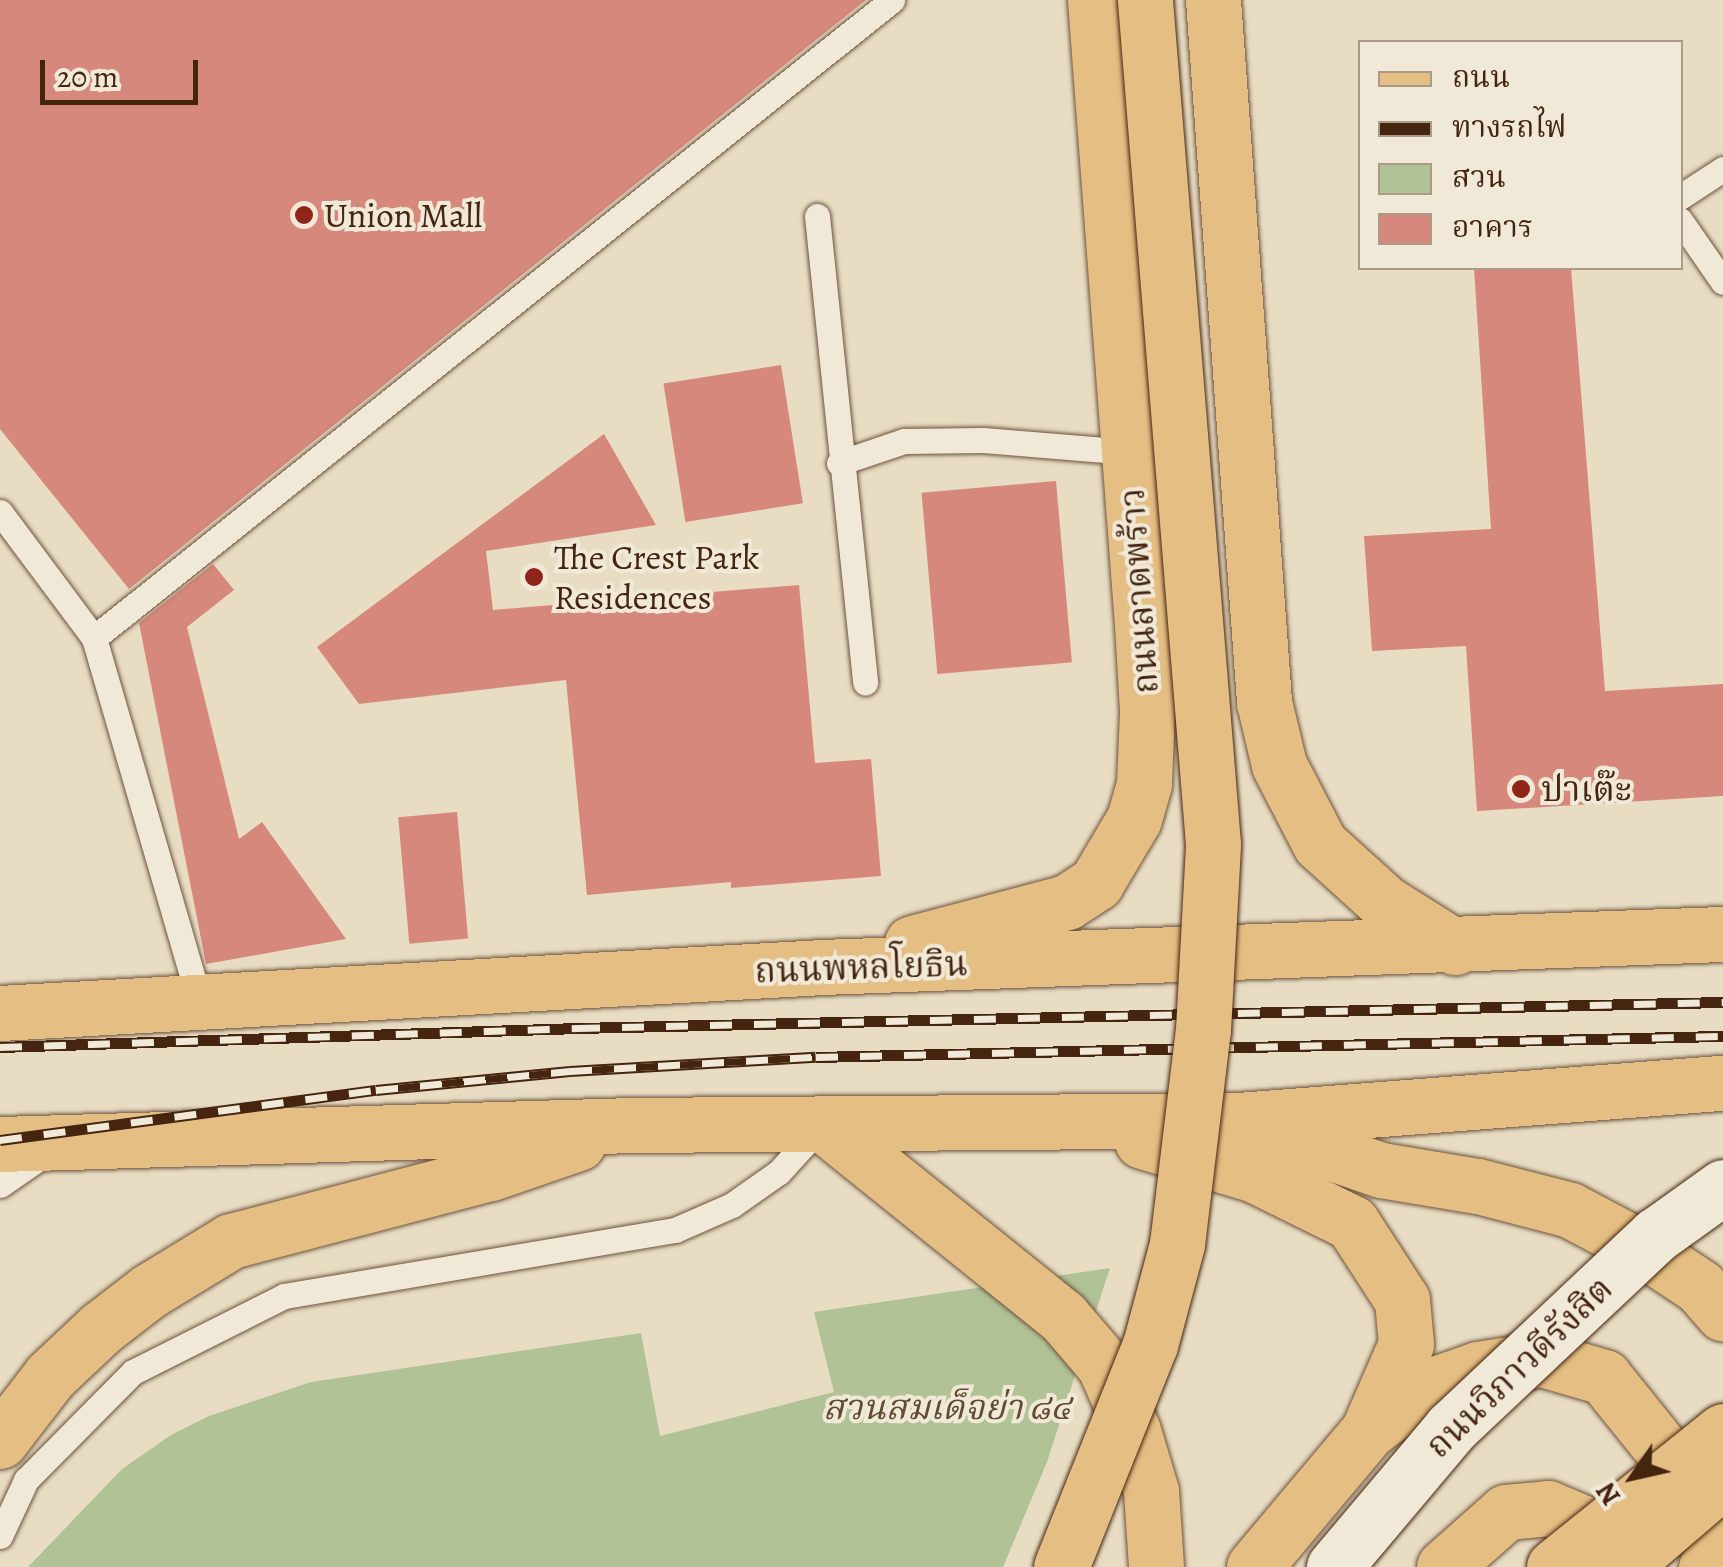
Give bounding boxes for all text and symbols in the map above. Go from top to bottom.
scale bar [45,40,202,102]
legend [1358,40,1683,270]
text: 20 m [57,57,118,97]
text: ถนน [1452,57,1510,97]
text: ทางรถไฟ [1452,107,1566,147]
text: สวน [1452,157,1506,197]
place label: Union Mall [324,194,482,236]
marker: Union Mall [293,204,315,226]
text: อาคาร [1452,207,1533,247]
street label: ถนนลาดพร้าว [1111,487,1167,695]
place label: The Crest Park Residences [554,536,759,618]
marker: The Crest Park Residences [523,566,545,588]
place label: ปาเต๊ะ [1541,768,1632,810]
marker: ปาเต๊ะ [1510,778,1532,800]
street label: ถนนพหลโยธิน [754,942,968,992]
street label: ถนนวิภาวดีรังสิต [1417,1267,1621,1467]
park label: สวนสมเด็จย่า ๘๔ [823,1386,1071,1428]
north arrow [1583,1427,1683,1527]
text: N [1587,1475,1630,1513]

